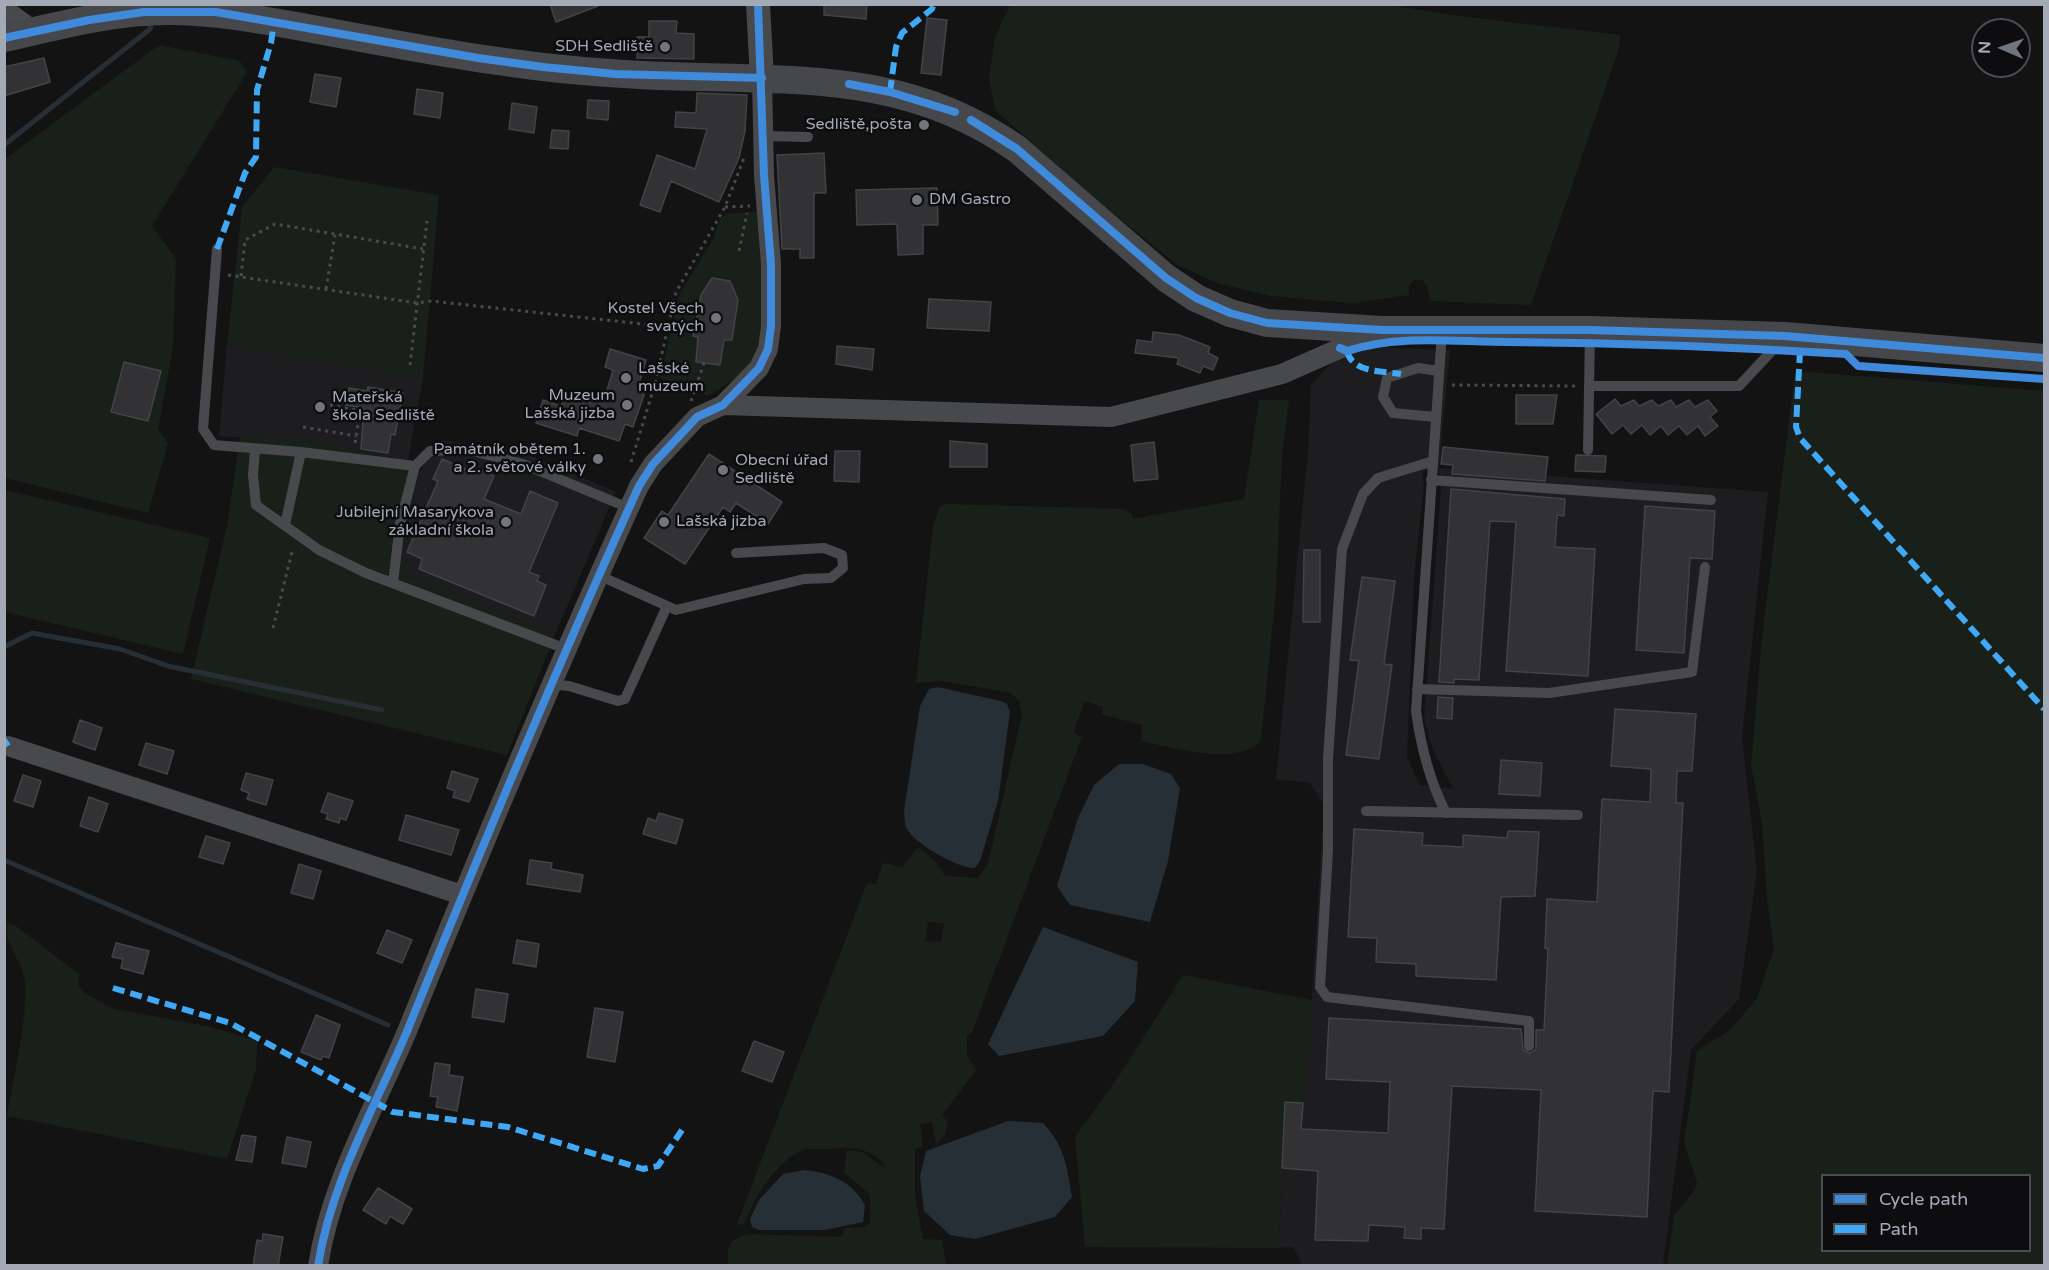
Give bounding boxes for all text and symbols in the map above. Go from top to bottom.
north arrow [1971,18,2031,78]
place label: SDH Sedliště [555,37,653,57]
marker: SDH Sedliště [658,40,672,54]
text: N [1975,41,1995,54]
place label: Sedliště,pošta [806,115,912,135]
marker: Sedliště,pošta [917,118,931,132]
place label: DM Gastro [929,190,1011,210]
marker: DM Gastro [910,193,924,207]
place label: Kostel Všech svatých [607,299,704,337]
marker: Kostel Všech svatých [709,311,723,325]
place label: Lašské muzeum [638,359,704,397]
marker: Lašské muzeum [619,371,633,385]
place label: Muzeum Lašská jizba [525,386,615,424]
place label: Mateřská škola Sedliště [332,388,435,426]
marker: Muzeum Lašská jizba [620,398,634,412]
marker: Mateřská škola Sedliště [313,400,327,414]
place label: Památník obětem 1. a 2. světové války [433,440,586,478]
place label: Obecní úřad Sedliště [735,451,828,489]
marker: Památník obětem 1. a 2. světové války [591,452,605,466]
marker: Obecní úřad Sedliště [716,463,730,477]
place label: Jubilejní Masarykova základní škola [336,503,494,541]
place label: Lašská jizba [676,512,766,532]
marker: Jubilejní Masarykova základní škola [499,515,513,529]
marker: Lašská jizba [657,515,671,529]
legend [1821,1174,2031,1252]
text: Cycle path [1879,1188,1968,1210]
text: Path [1879,1218,1918,1240]

